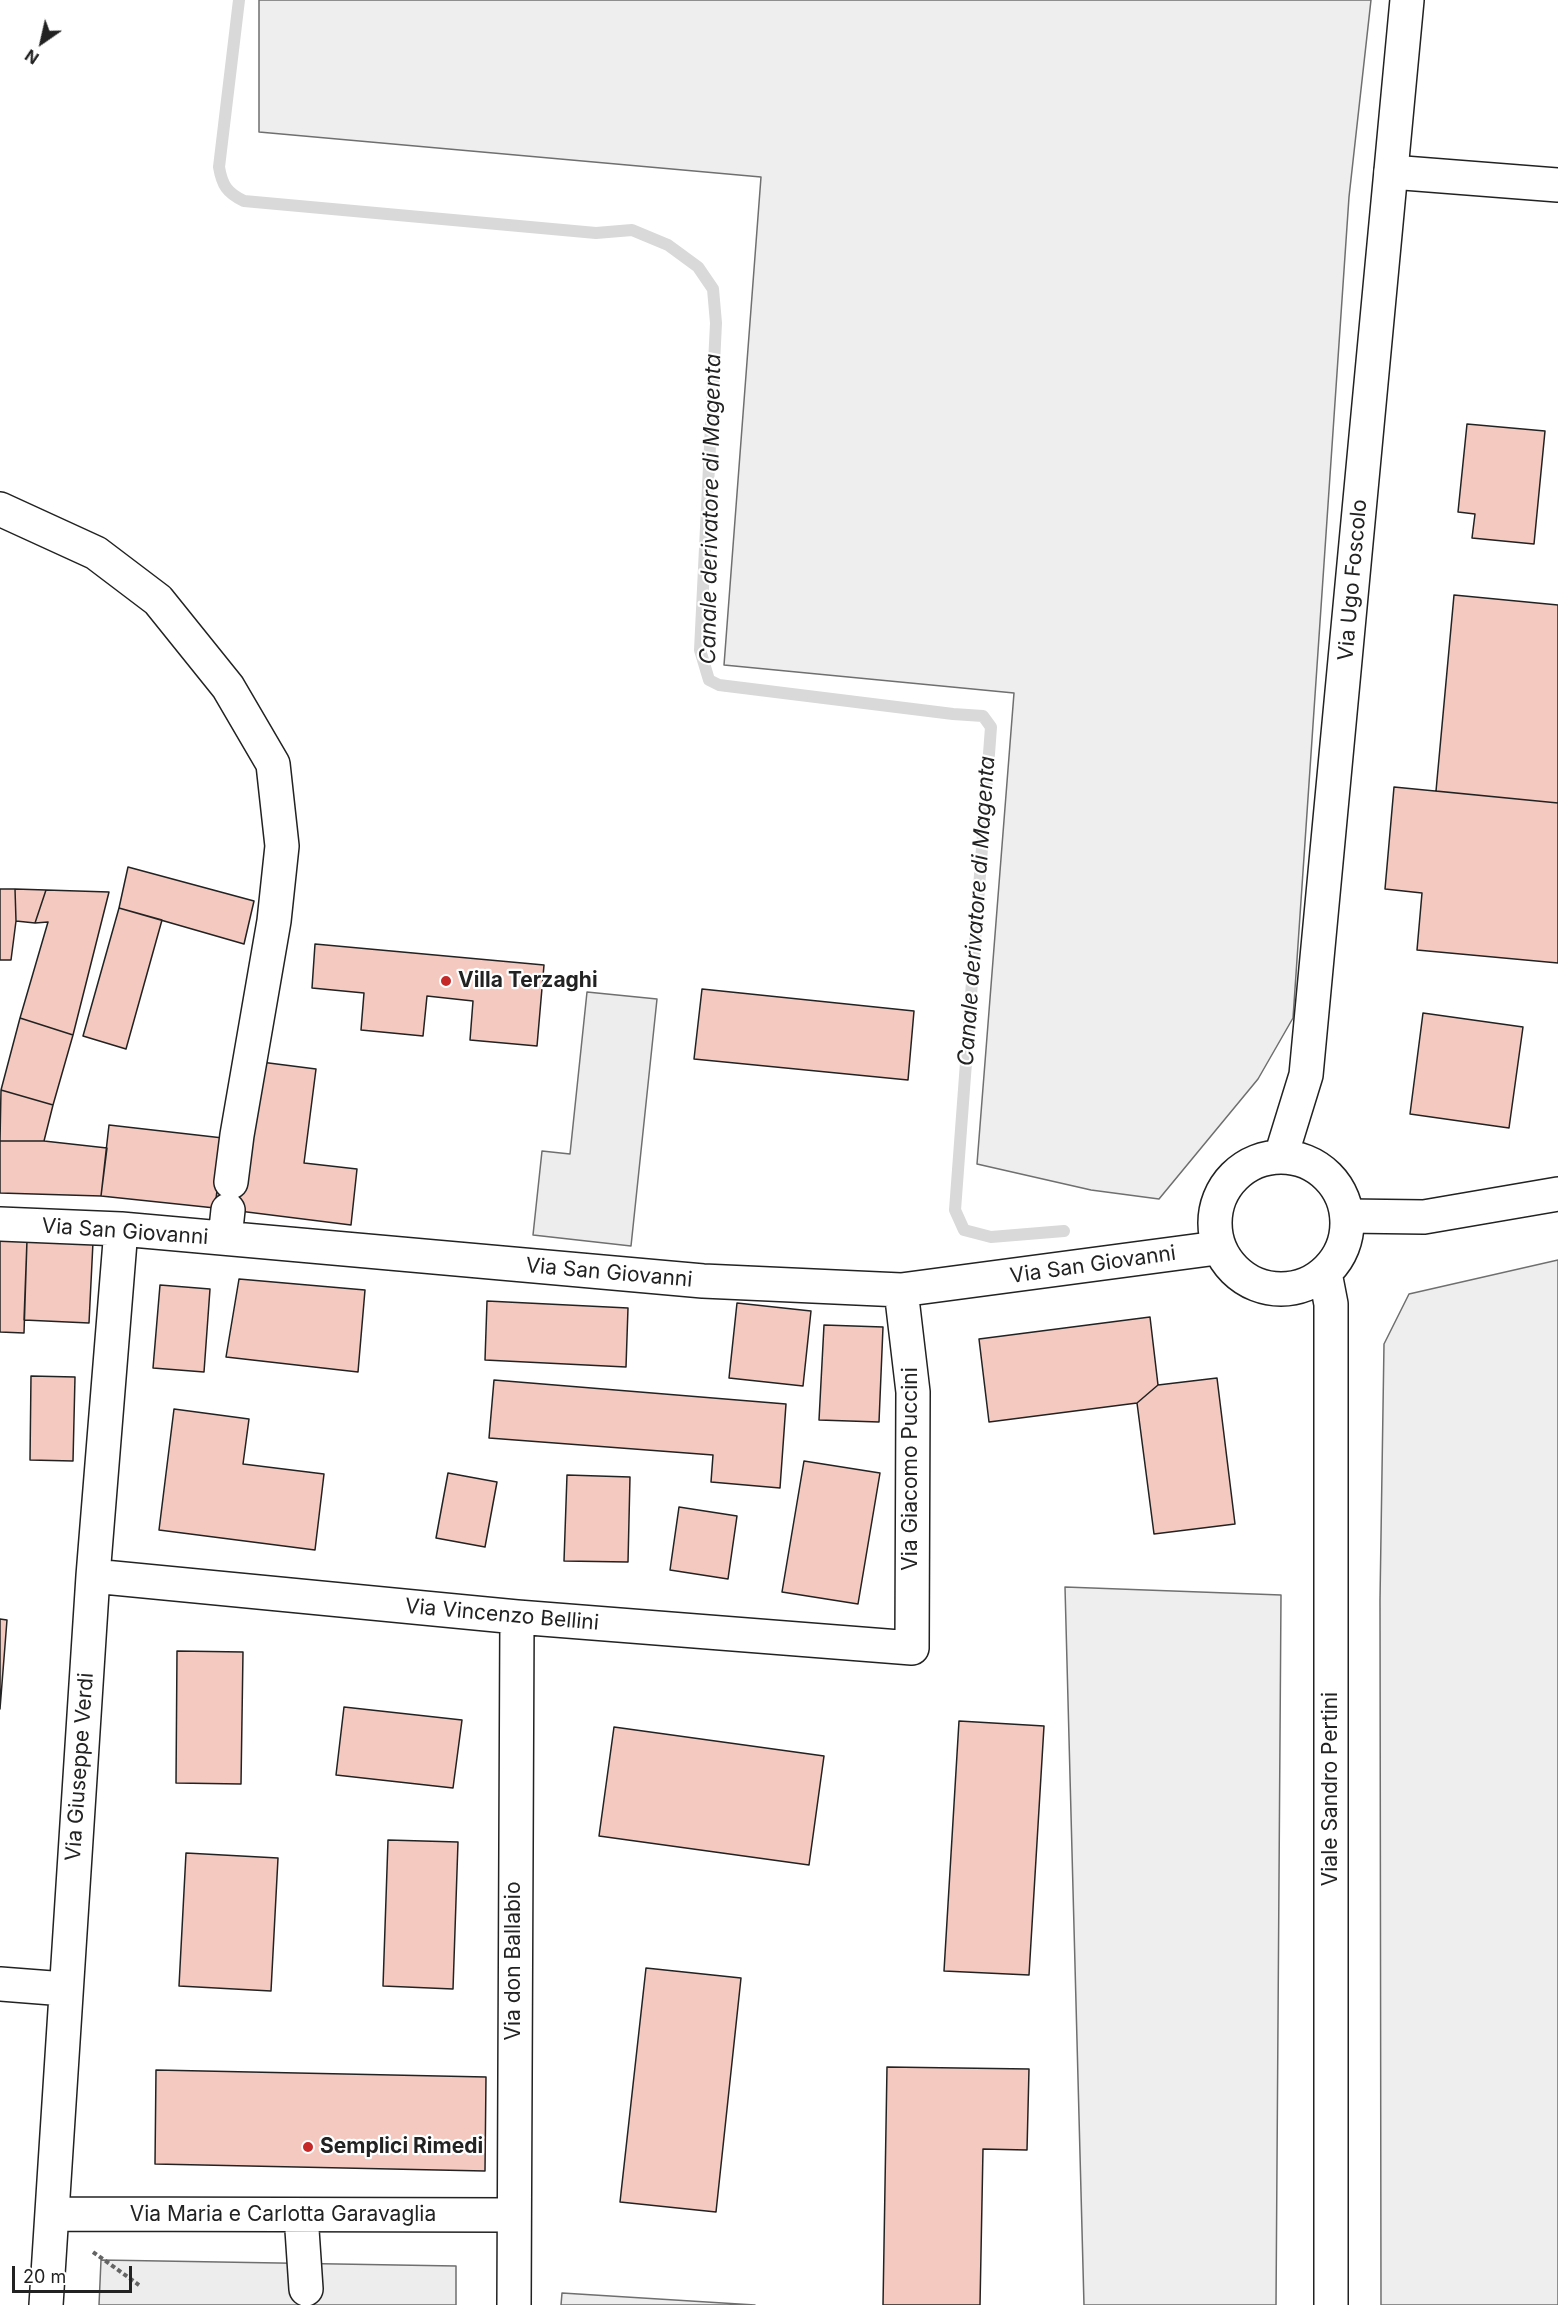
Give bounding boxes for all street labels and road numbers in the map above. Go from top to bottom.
street label: Via Ugo Foscolo [1333,498,1373,662]
street label: Via San Giovanni [41,1214,209,1250]
street label: Via San Giovanni [1008,1241,1178,1289]
street label: Via San Giovanni [525,1253,693,1293]
street label: Via Giacomo Puccini [898,1367,924,1571]
street label: Via Vincenzo Bellini [404,1594,600,1636]
street label: Via Giuseppe Verdi [61,1672,99,1862]
street label: Viale Sandro Pertini [1318,1692,1344,1886]
street label: Via don Ballabio [501,1881,527,2041]
street label: Via Maria e Carlotta Garavaglia [130,2202,436,2228]

